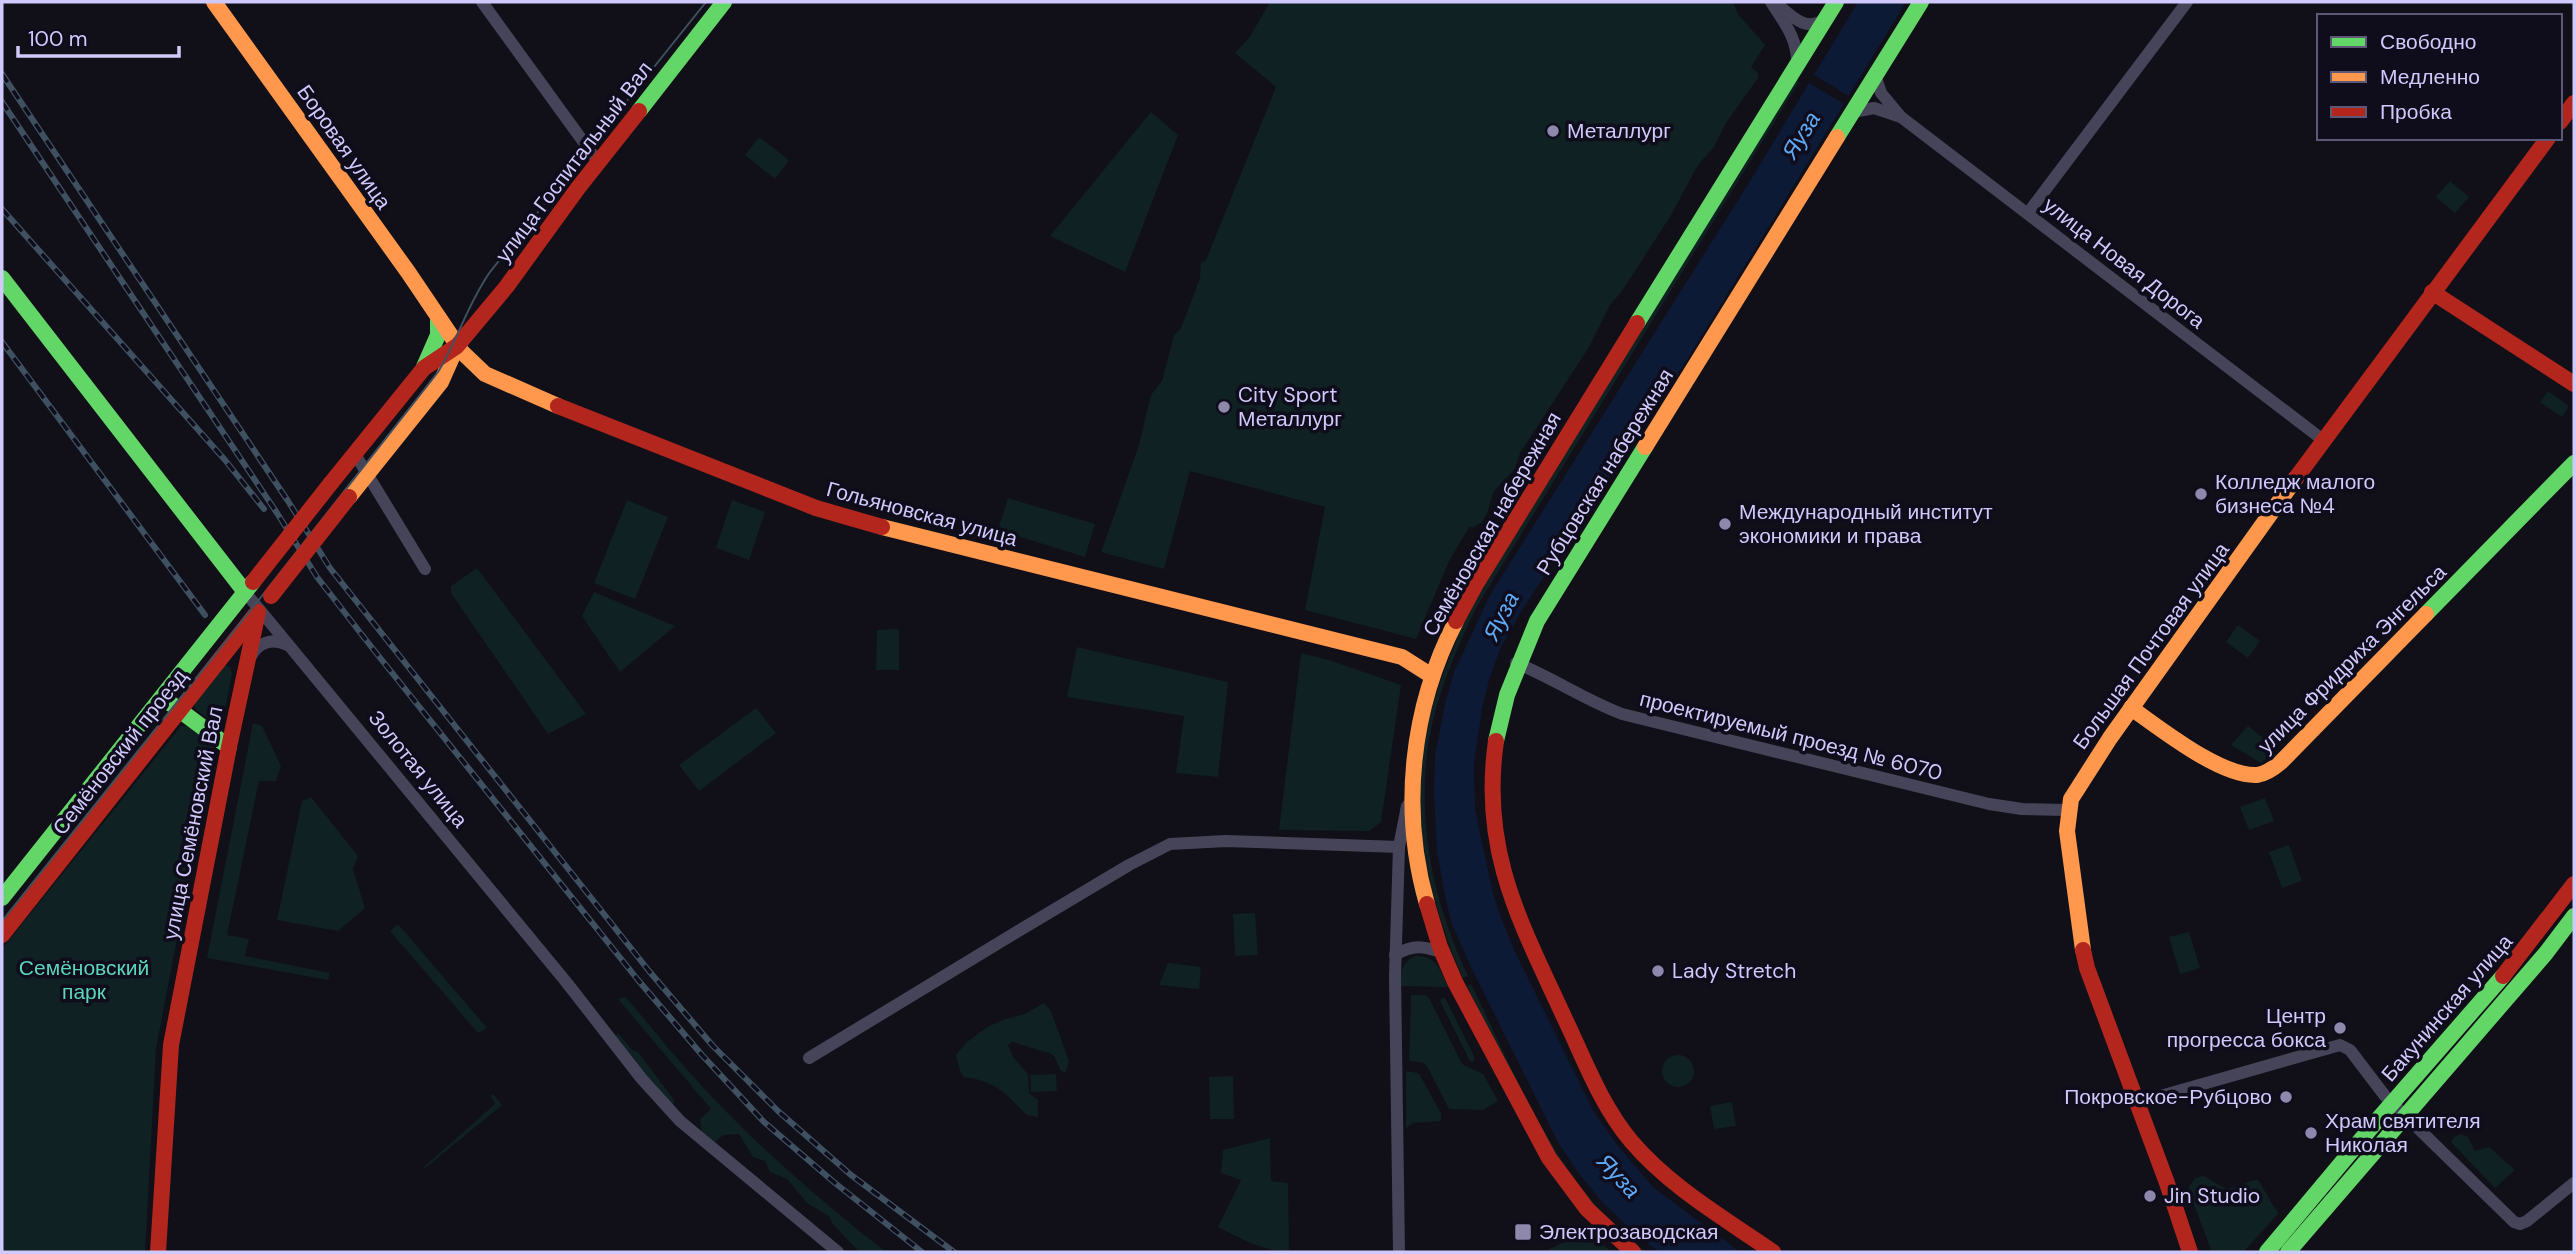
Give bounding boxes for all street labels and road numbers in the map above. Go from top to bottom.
street label: улица Госпитальный Вал [489,56,659,268]
street label: Боровая улица [291,79,398,215]
street label: улица Новая Дорога [2037,191,2211,335]
street label: Рубцовская набережная [1530,363,1680,581]
street label: Семёновская набережная [1416,407,1568,641]
street label: Гольяновская улица [823,475,1021,553]
street label: Большая Почтовая улица [2066,537,2236,755]
street label: улица Фридриха Энгельса [2252,558,2453,759]
street label: Семёновский проезд [46,663,194,841]
street label: проектируемый проезд № 6070 [1637,685,1945,787]
street label: улица Семёновский Вал [157,704,229,942]
street label: Золотая улица [362,704,474,834]
street label: Бакунинская улица [2375,928,2519,1088]

